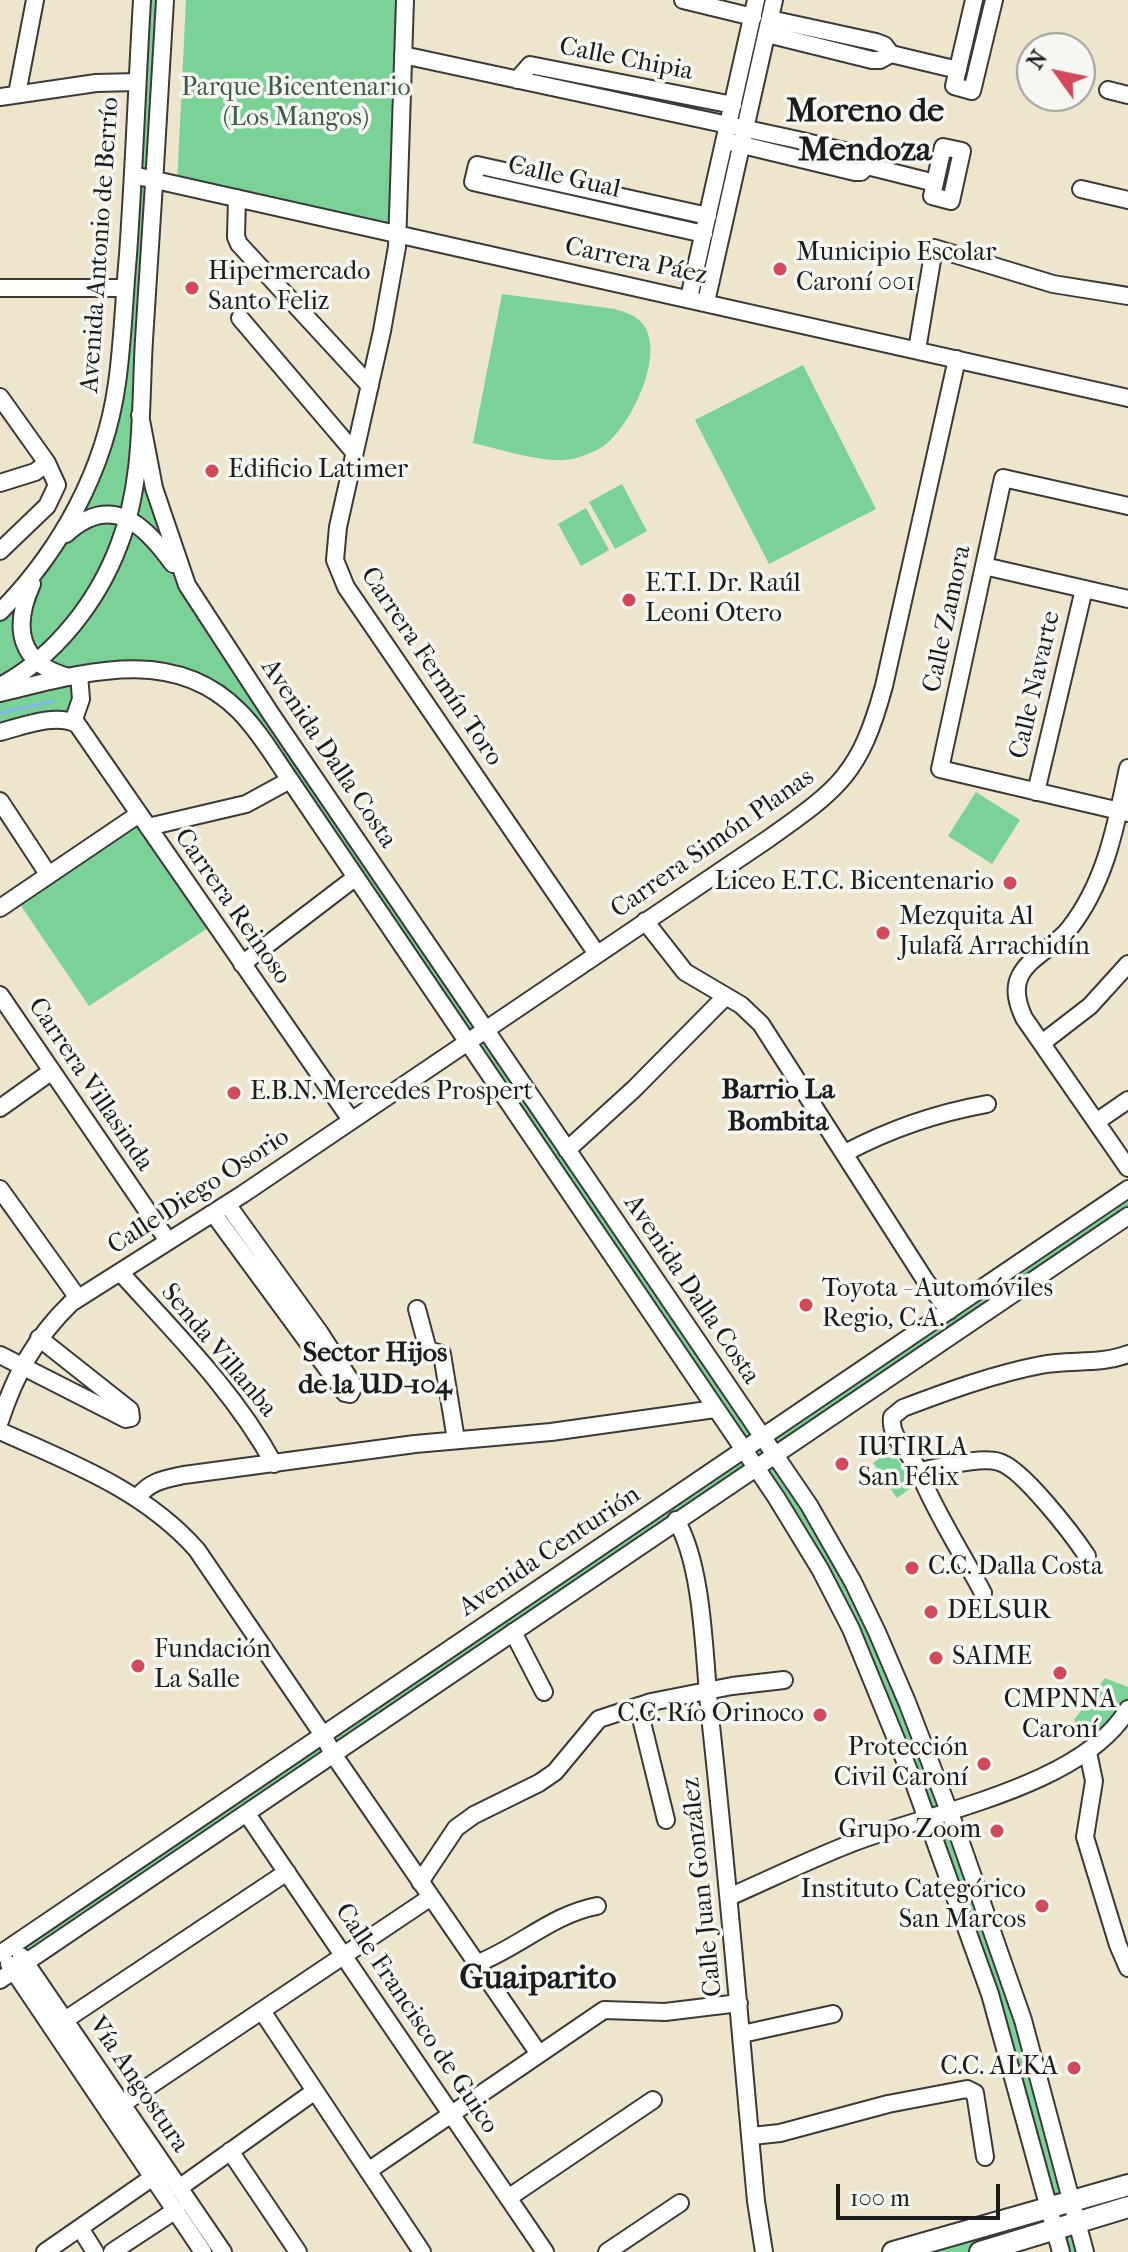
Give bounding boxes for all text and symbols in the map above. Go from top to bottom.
street label: Calle Chipia [556,32,696,88]
north arrow [1016,32,1096,112]
text: N [1022,46,1053,74]
park label: Parque Bicentenario (Los Mangos) [181,73,411,134]
district label: Moreno de Mendoza [786,93,944,172]
street label: Avenida Antonio de Berrío [75,96,127,394]
street label: Calle Gual [505,150,623,206]
street label: Carrera Páez [562,232,710,292]
place label: Municipio Escolar Caroní 001 [796,238,996,300]
place label: Hipermercado Santo Feliz [208,257,370,318]
marker: Municipio Escolar Caroní 001 [771,260,789,278]
marker: Hipermercado Santo Feliz [183,279,201,297]
place label: Edificio Latimer [228,455,408,487]
marker: Edificio Latimer [203,462,221,480]
street label: Calle Zamora [917,543,979,695]
street label: Carrera Fermín Toro [353,562,509,772]
place label: E.T.I. Dr. Raúl Leoni Otero [645,569,801,630]
marker: E.T.I. Dr. Raúl Leoni Otero [620,591,638,609]
street label: Calle Navarte [1004,608,1068,762]
street label: Avenida Dalla Costa [253,653,403,855]
street label: Carrera Simón Planas [605,762,821,926]
street label: Carrera Reinoso [167,823,297,991]
place label: Liceo E.T.C. Bicentenario [715,867,994,899]
marker: Liceo E.T.C. Bicentenario [1001,874,1019,892]
place label: Mezquita Al Julafá Arrachidín [899,902,1090,964]
marker: Mezquita Al Julafá Arrachidín [874,924,892,942]
street label: Carrera Villasinda [20,992,160,1178]
district label: Barrio La Bombita [721,1074,835,1140]
place label: E.B.N. Mercedes Prospert [250,1077,533,1109]
marker: E.B.N. Mercedes Prospert [225,1084,243,1102]
street label: Calle Diego Osorio [103,1122,295,1262]
street label: Avenida Dalla Costa [616,1189,766,1391]
place label: Toyota - Automóviles Regio, C.A. [822,1274,1053,1336]
street label: Senda Villanba [153,1278,283,1424]
marker: Toyota - Automóviles Regio, C.A. [797,1296,815,1314]
district label: Sector Hijos de la UD-104 [298,1337,452,1403]
place label: IUTIRLA San Félix [858,1433,968,1494]
marker: IUTIRLA San Félix [833,1455,851,1473]
street label: Avenida Centurión [453,1480,647,1624]
place label: C.C. Dalla Costa [928,1552,1103,1584]
marker: C.C. Dalla Costa [903,1559,921,1577]
place label: DELSUR [947,1596,1051,1628]
marker: DELSUR [922,1603,940,1621]
place label: Fundación La Salle [154,1635,271,1696]
place label: SAIME [952,1642,1032,1674]
marker: SAIME [927,1649,945,1667]
marker: Fundación La Salle [129,1657,147,1675]
marker: CMPNNA Caroní [1051,1664,1069,1682]
place label: CMPNNA Caroní [1004,1685,1116,1746]
place label: C.C. Río Orinoco [617,1699,804,1731]
marker: C.C. Río Orinoco [811,1706,829,1724]
place label: Protección Civil Caroní [834,1733,968,1794]
marker: Protección Civil Caroní [975,1755,993,1773]
street label: Calle Juan González [676,1776,730,1998]
place label: Grupo Zoom [838,1815,981,1847]
marker: Grupo Zoom [988,1822,1006,1840]
place label: Instituto Categórico San Marcos [801,1875,1026,1936]
marker: Instituto Categórico San Marcos [1033,1897,1051,1915]
street label: Calle Francisco de Guico [327,1898,505,2140]
district label: Guaiparito [460,1960,616,2000]
street label: Vía Angostura [81,2011,195,2159]
place label: C.C. ALKA [940,2052,1058,2084]
marker: C.C. ALKA [1065,2059,1083,2077]
scale bar [840,2168,1004,2218]
text: 100 m [850,2184,910,2212]

